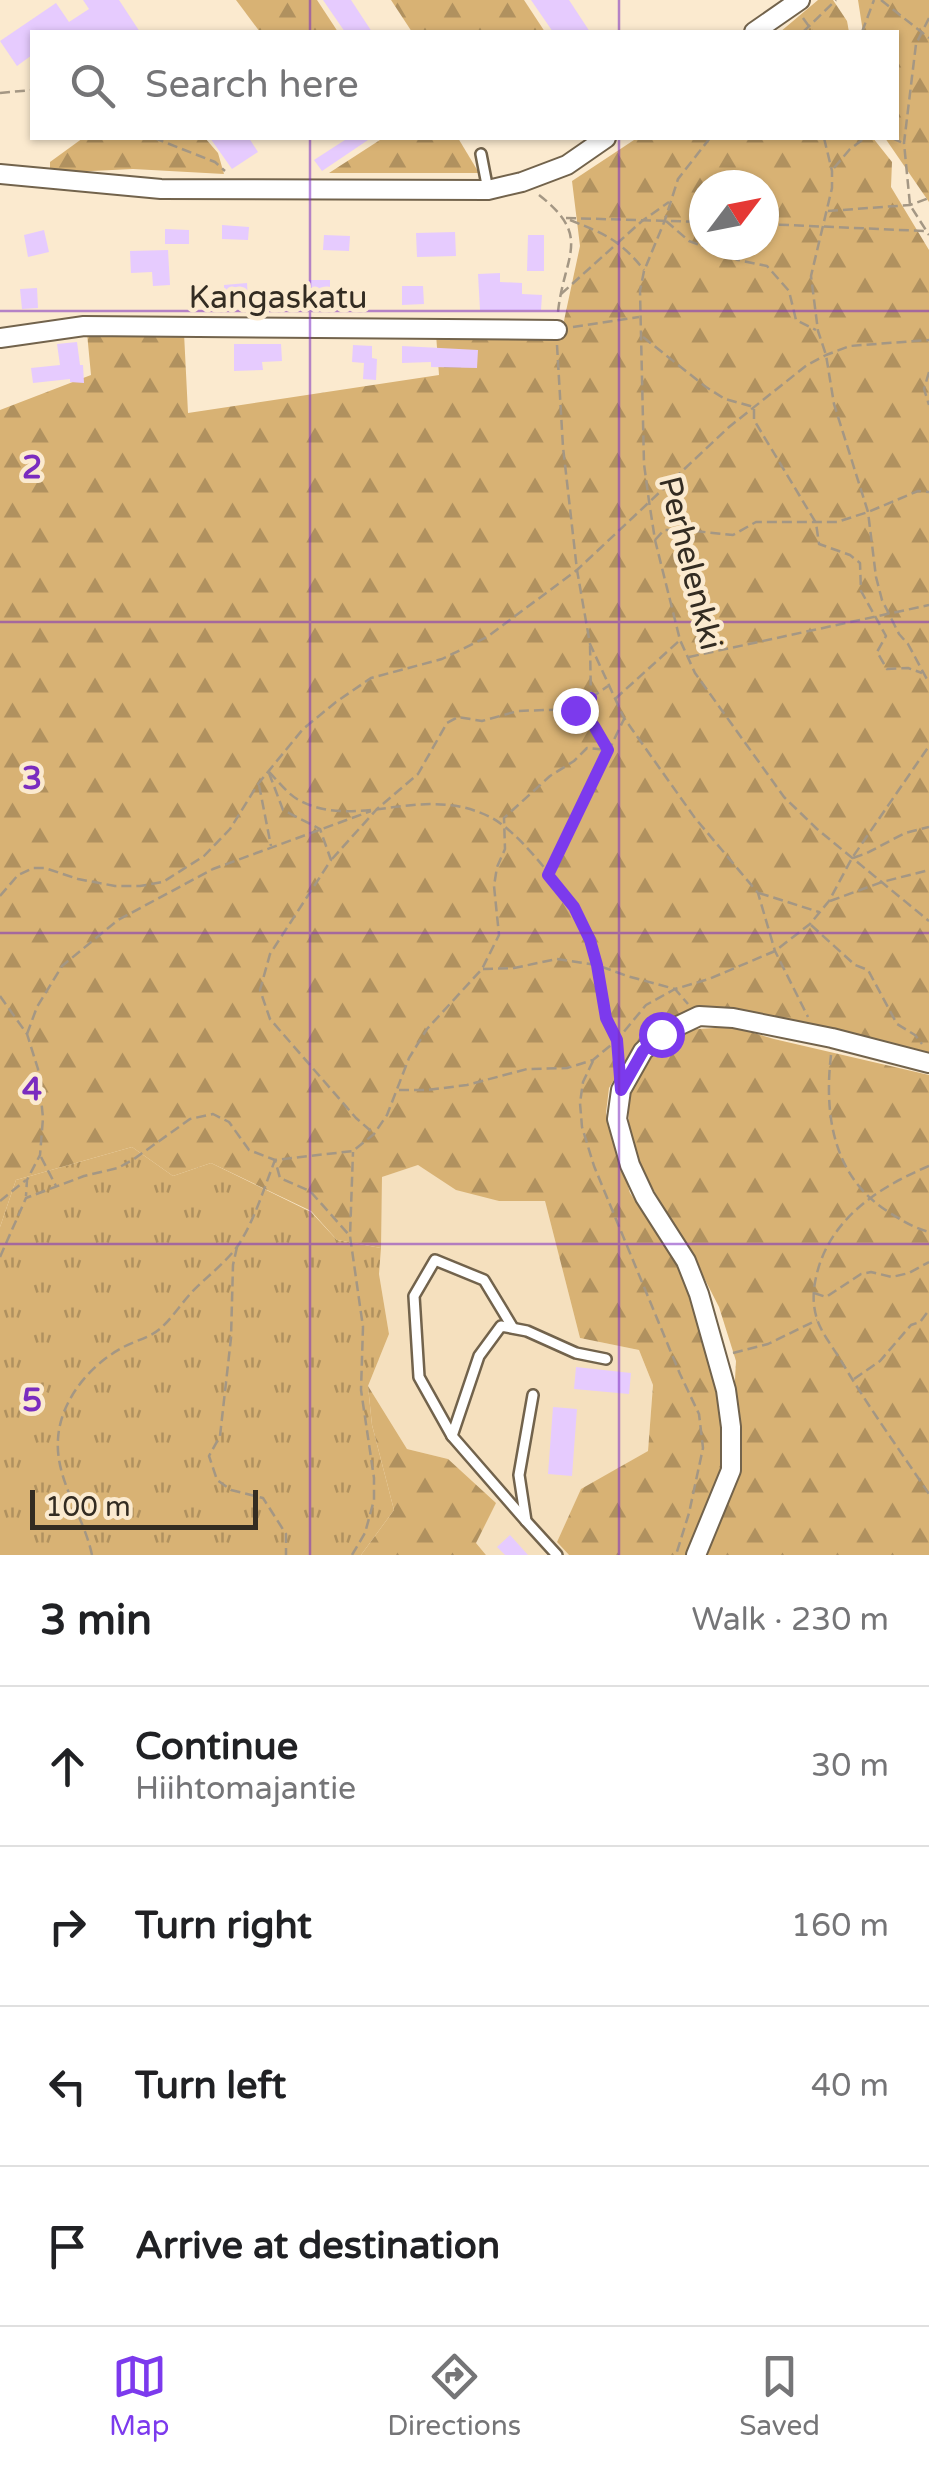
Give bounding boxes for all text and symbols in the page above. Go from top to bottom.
search box [30,30,899,140]
icon: search [65,58,120,113]
text: Search here [145,62,359,108]
north arrow [689,170,779,260]
street label: Kangaskatu [189,279,367,317]
text: 2 [22,449,42,487]
street label: Perhelenkki [650,473,730,654]
route end [553,688,599,734]
text: 3 [22,760,42,798]
route start [639,1012,685,1058]
text: 4 [22,1071,42,1109]
text: 5 [22,1382,42,1420]
scale bar [30,1485,258,1530]
text: 100 m [45,1490,131,1524]
text: 3 min [40,1595,152,1646]
text: Walk · 230 m [692,1601,889,1639]
text: Continue [135,1724,298,1770]
icon: ahead [40,1739,95,1794]
text: 30 m [811,1747,889,1785]
text: Hiihtomajantie [135,1770,356,1808]
icon: right [40,1899,95,1954]
text: Turn right [135,1903,312,1949]
text: 160 m [791,1907,889,1945]
icon: left [40,2059,95,2114]
text: Turn left [135,2063,286,2109]
text: 40 m [811,2067,889,2105]
icon: arrive [40,2219,95,2274]
text: Arrive at destination [135,2223,500,2269]
tab: Map [109,2349,169,2443]
tab: Directions [387,2349,521,2443]
tab: Saved [739,2349,820,2443]

